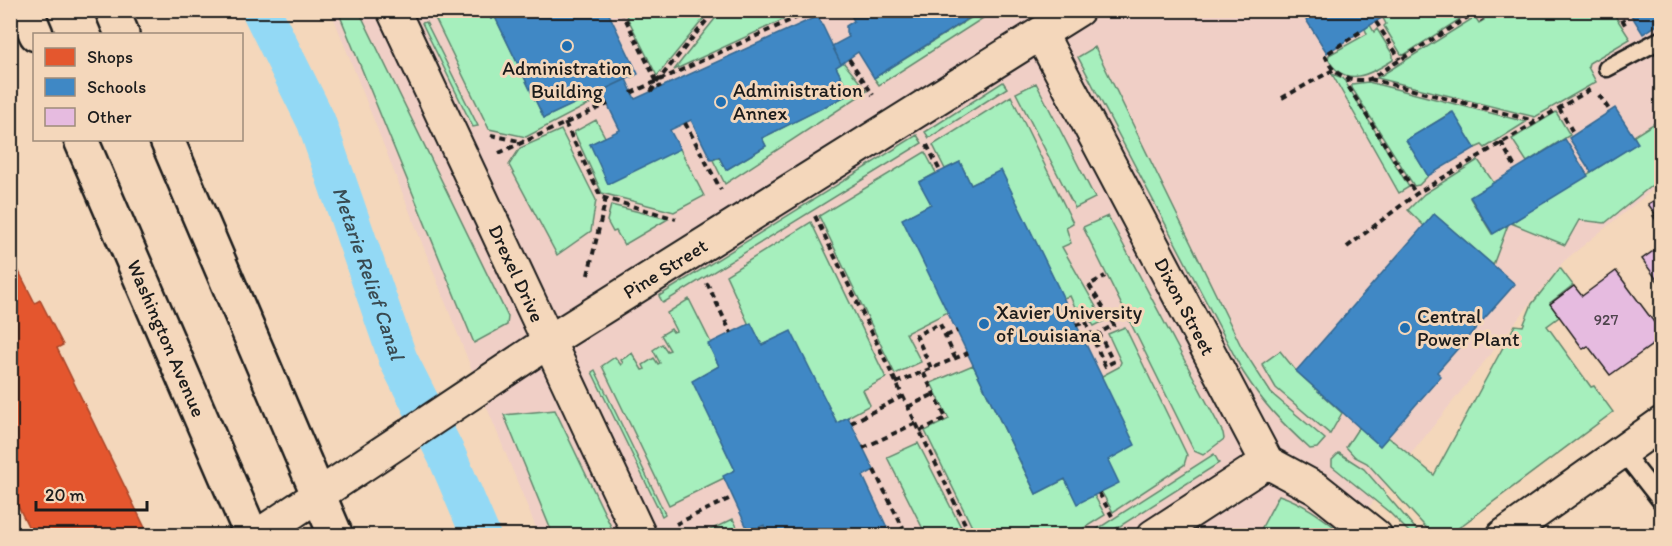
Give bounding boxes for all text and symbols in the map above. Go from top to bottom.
legend [33,33,243,141]
marker: Administration Building [560,39,574,53]
text: Shops [87,46,133,68]
place label: Administration Building [502,56,632,103]
text: Schools [87,76,146,98]
place label: Administration Annex [733,78,863,125]
marker: Administration Annex [714,95,728,109]
text: Other [87,106,133,128]
water label: Metarie Relief Canal [328,183,411,365]
street label: Drexel Drive [484,221,550,326]
street label: Pine Street [618,233,712,304]
street label: Dixon Street [1149,253,1221,360]
street label: Washington Avenue [122,256,211,421]
place label: Xavier University of Louisiana [996,300,1143,347]
place label: Central Power Plant [1417,304,1520,351]
house number: 927 [1594,310,1618,329]
marker: Xavier University of Louisiana [977,317,991,331]
marker: Central Power Plant [1398,321,1412,335]
scale bar [36,474,147,512]
text: 20 m [45,484,85,506]

